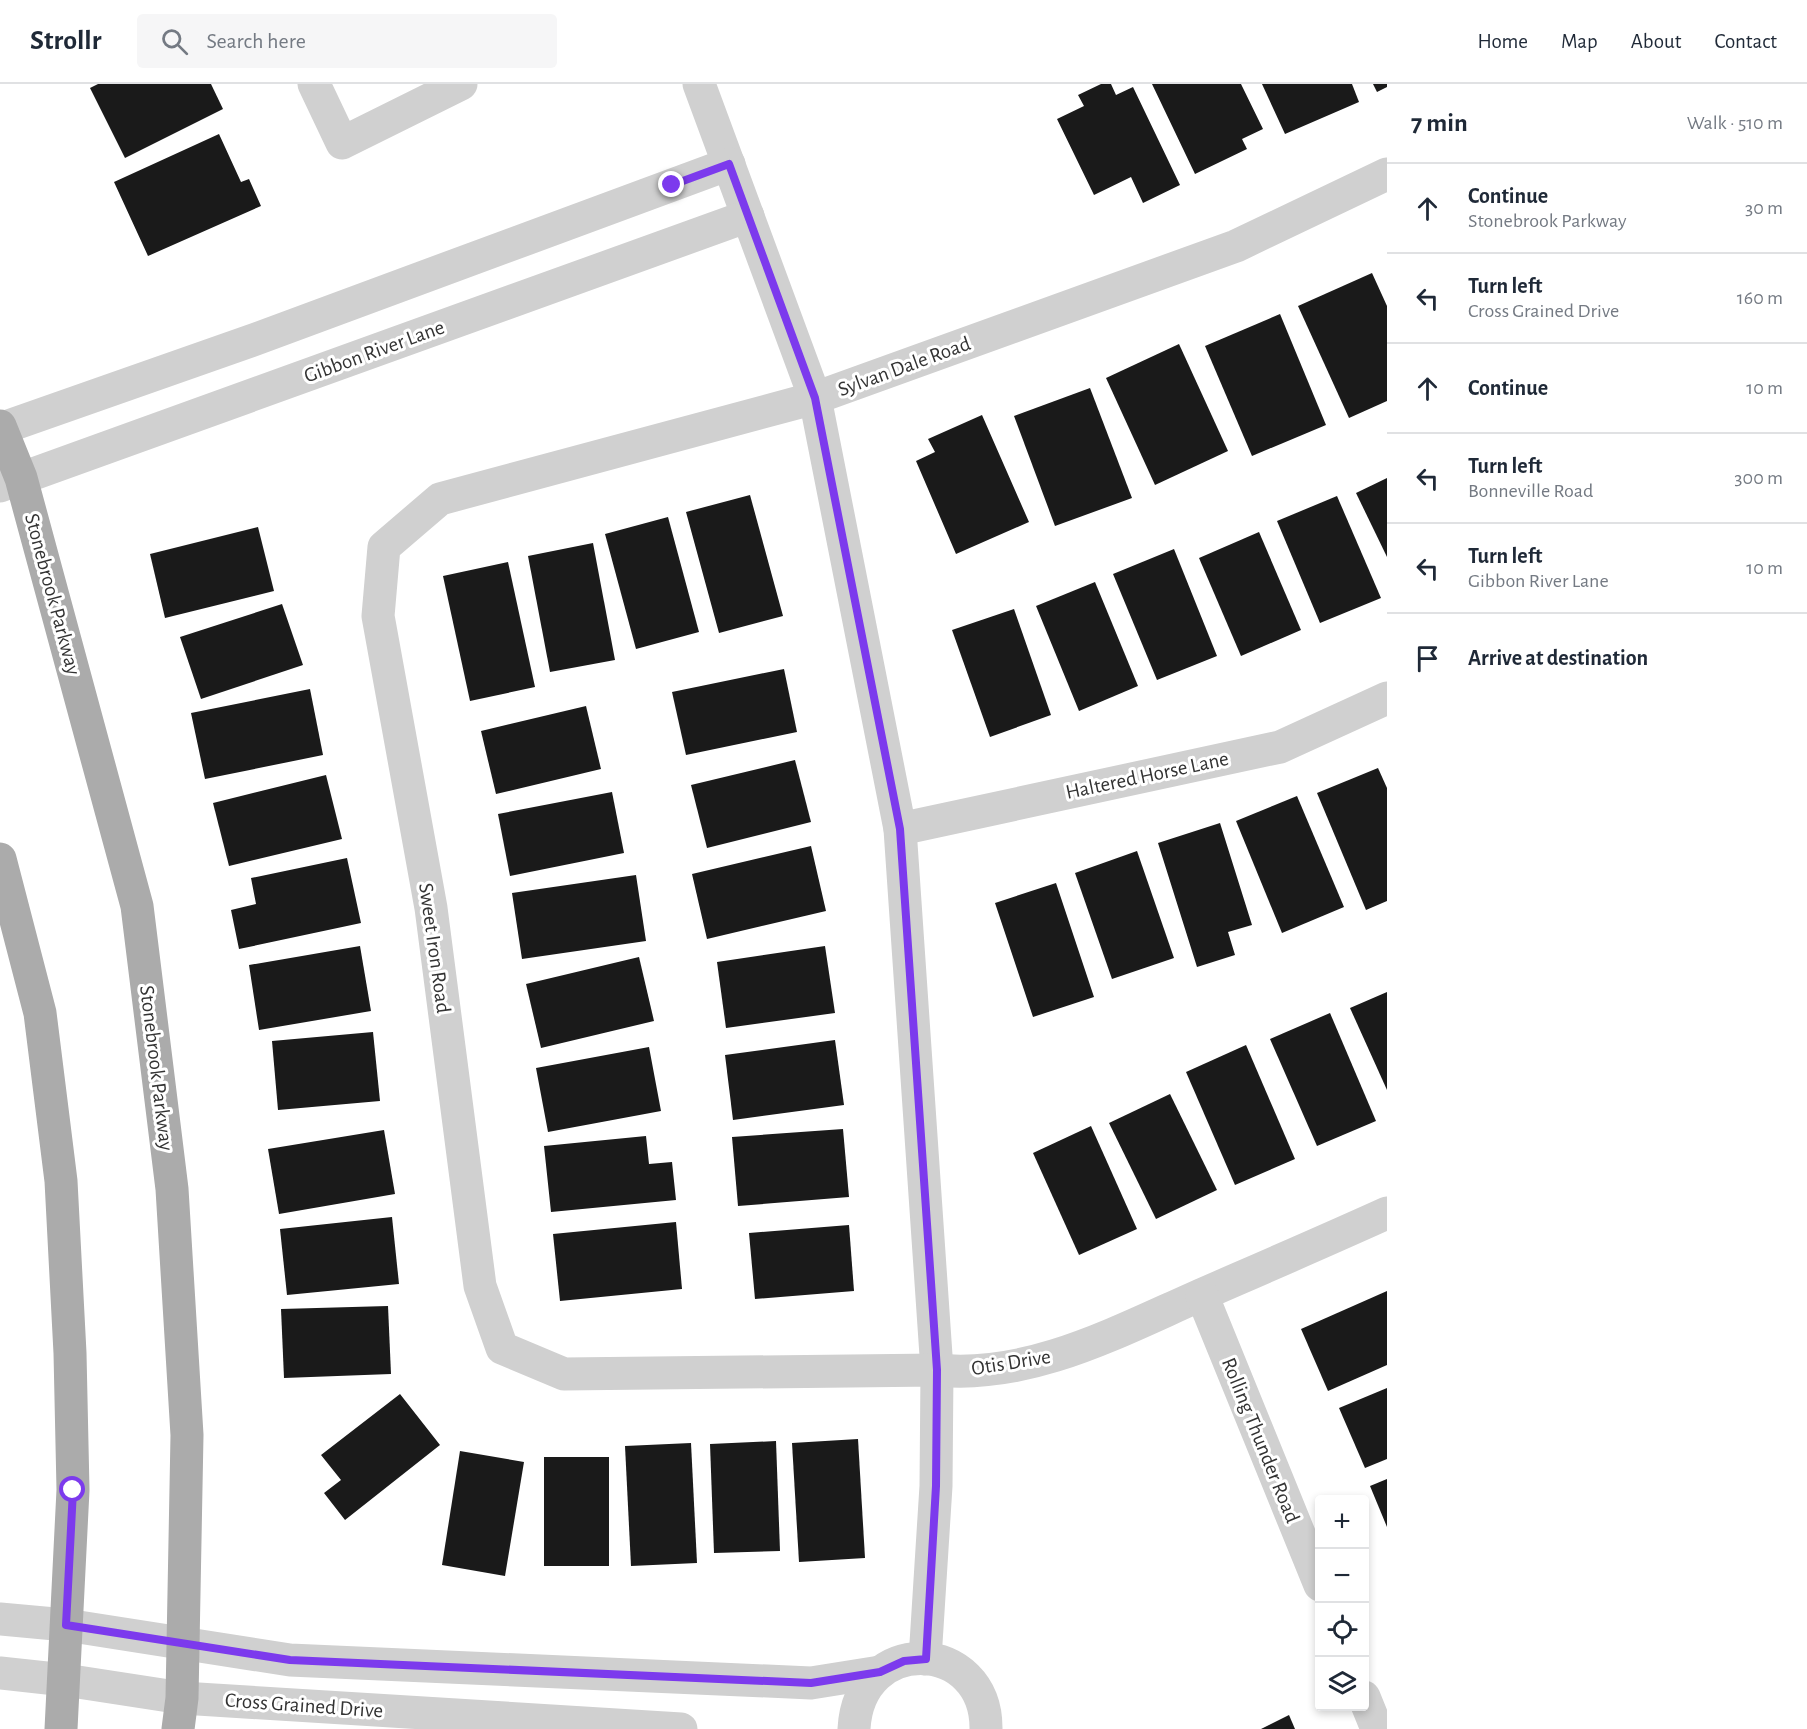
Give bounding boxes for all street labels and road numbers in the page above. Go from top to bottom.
street label: Gibbon River Lane [301,316,447,387]
street label: Sylvan Dale Road [835,333,973,400]
street label: Stonebrook Parkway [21,511,84,677]
street label: Haltered Horse Lane [1064,748,1231,803]
street label: Sweet Iron Road [415,882,454,1015]
street label: Stonebrook Parkway [136,984,177,1152]
street label: Otis Drive [970,1346,1052,1379]
street label: Rolling Thunder Road [1218,1355,1303,1526]
street label: Cross Grained Drive [224,1689,384,1722]

